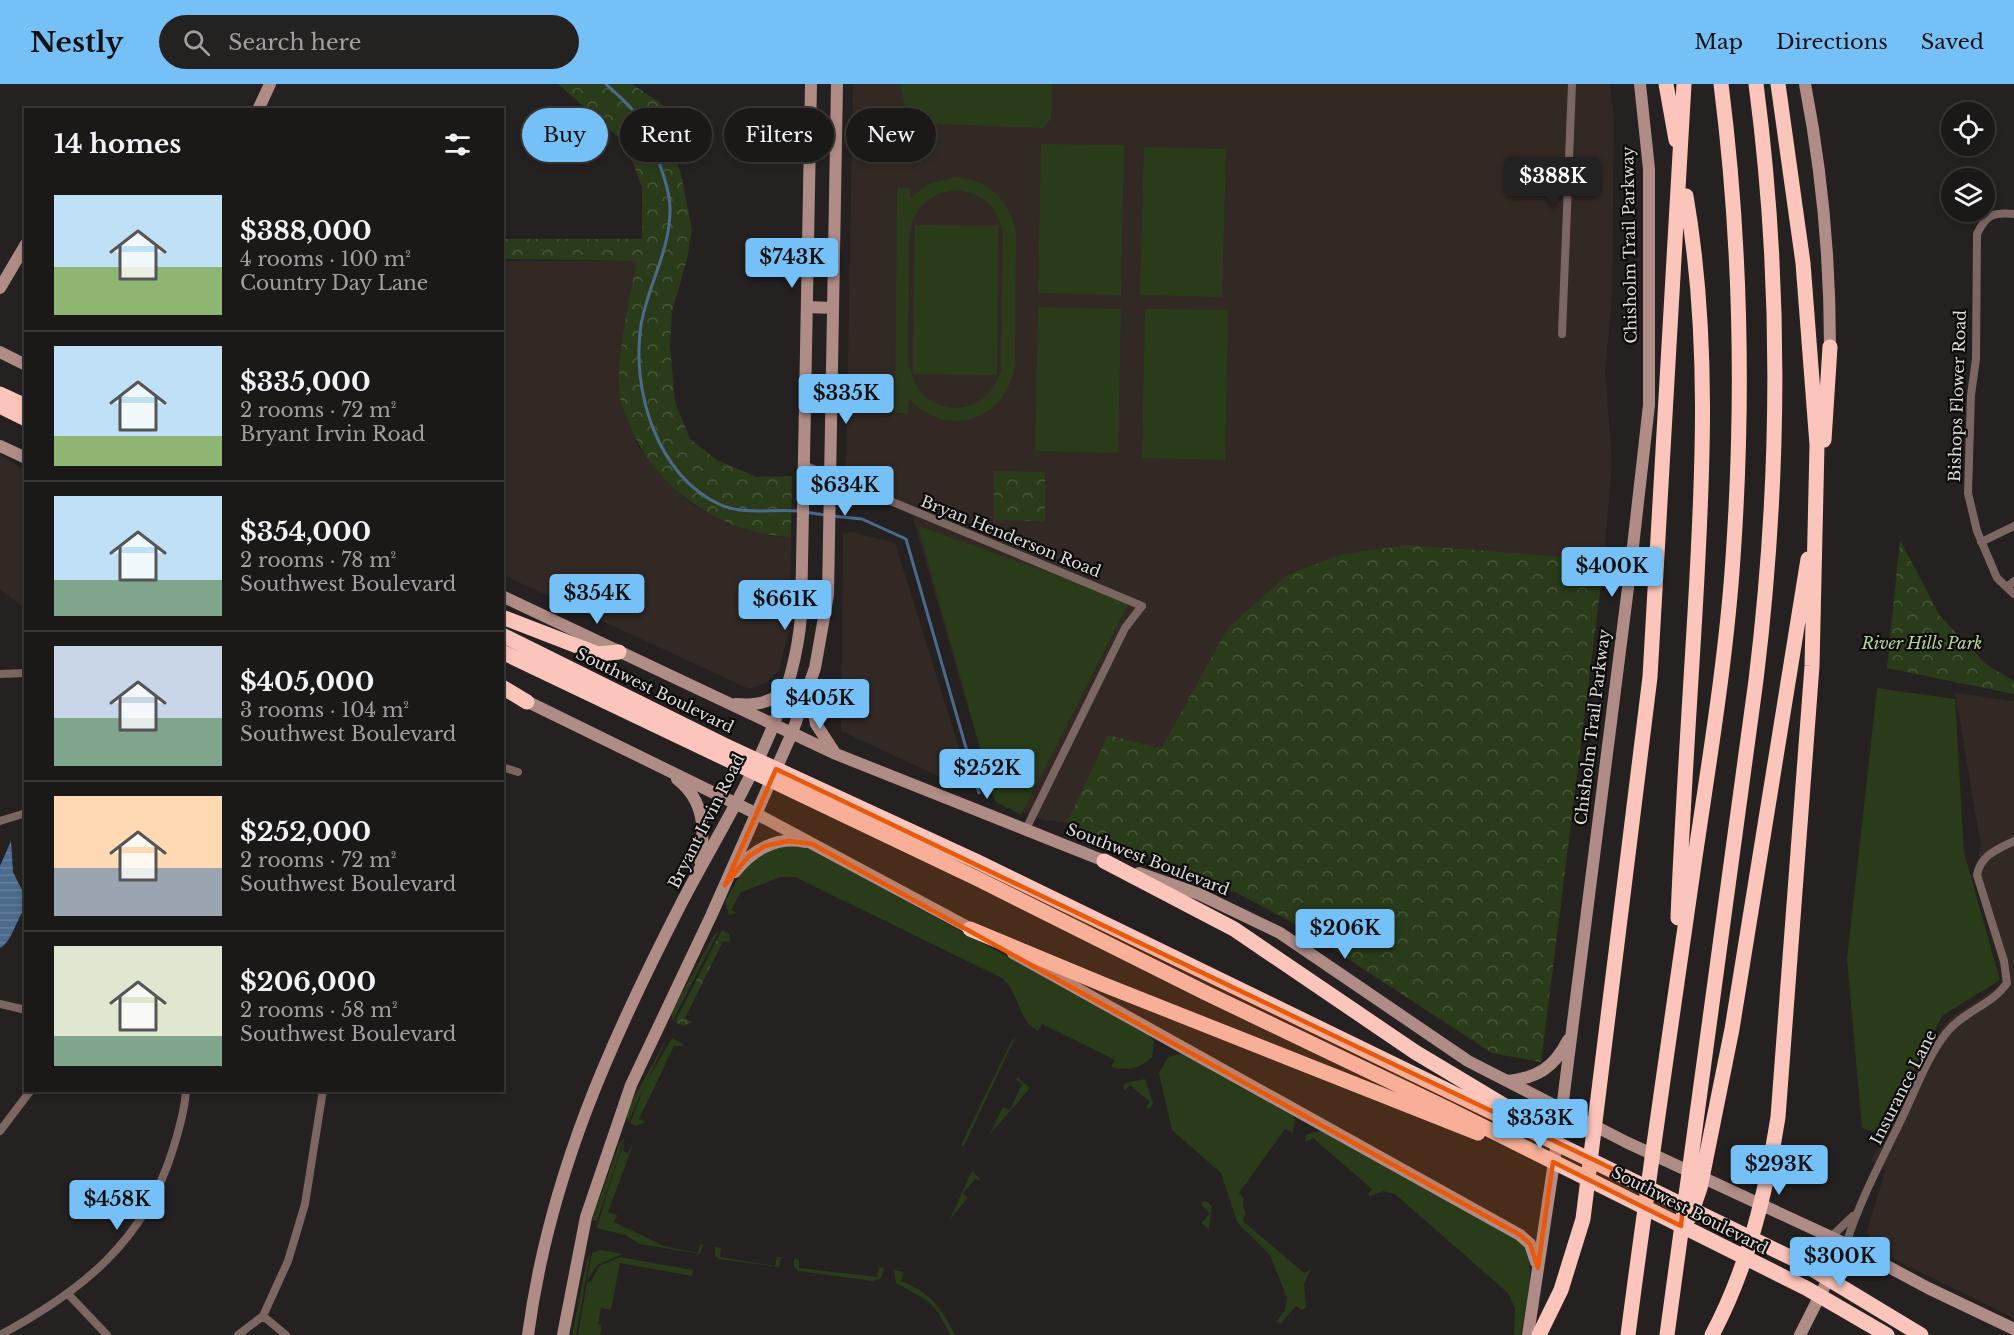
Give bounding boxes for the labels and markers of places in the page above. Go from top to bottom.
pin: $388K [1511,157,1595,208]
pin: $743K [750,238,834,289]
pin: $335K [804,374,888,425]
pin: $634K [803,466,887,517]
pin: $400K [1570,547,1654,598]
pin: $354K [555,574,639,625]
pin: $661K [743,580,827,631]
pin: $405K [778,679,862,730]
pin: $252K [945,749,1029,800]
pin: $206K [1303,909,1387,960]
pin: $353K [1498,1099,1582,1150]
pin: $293K [1737,1145,1821,1196]
pin: $458K [75,1180,159,1231]
pin: $300K [1798,1237,1882,1288]

